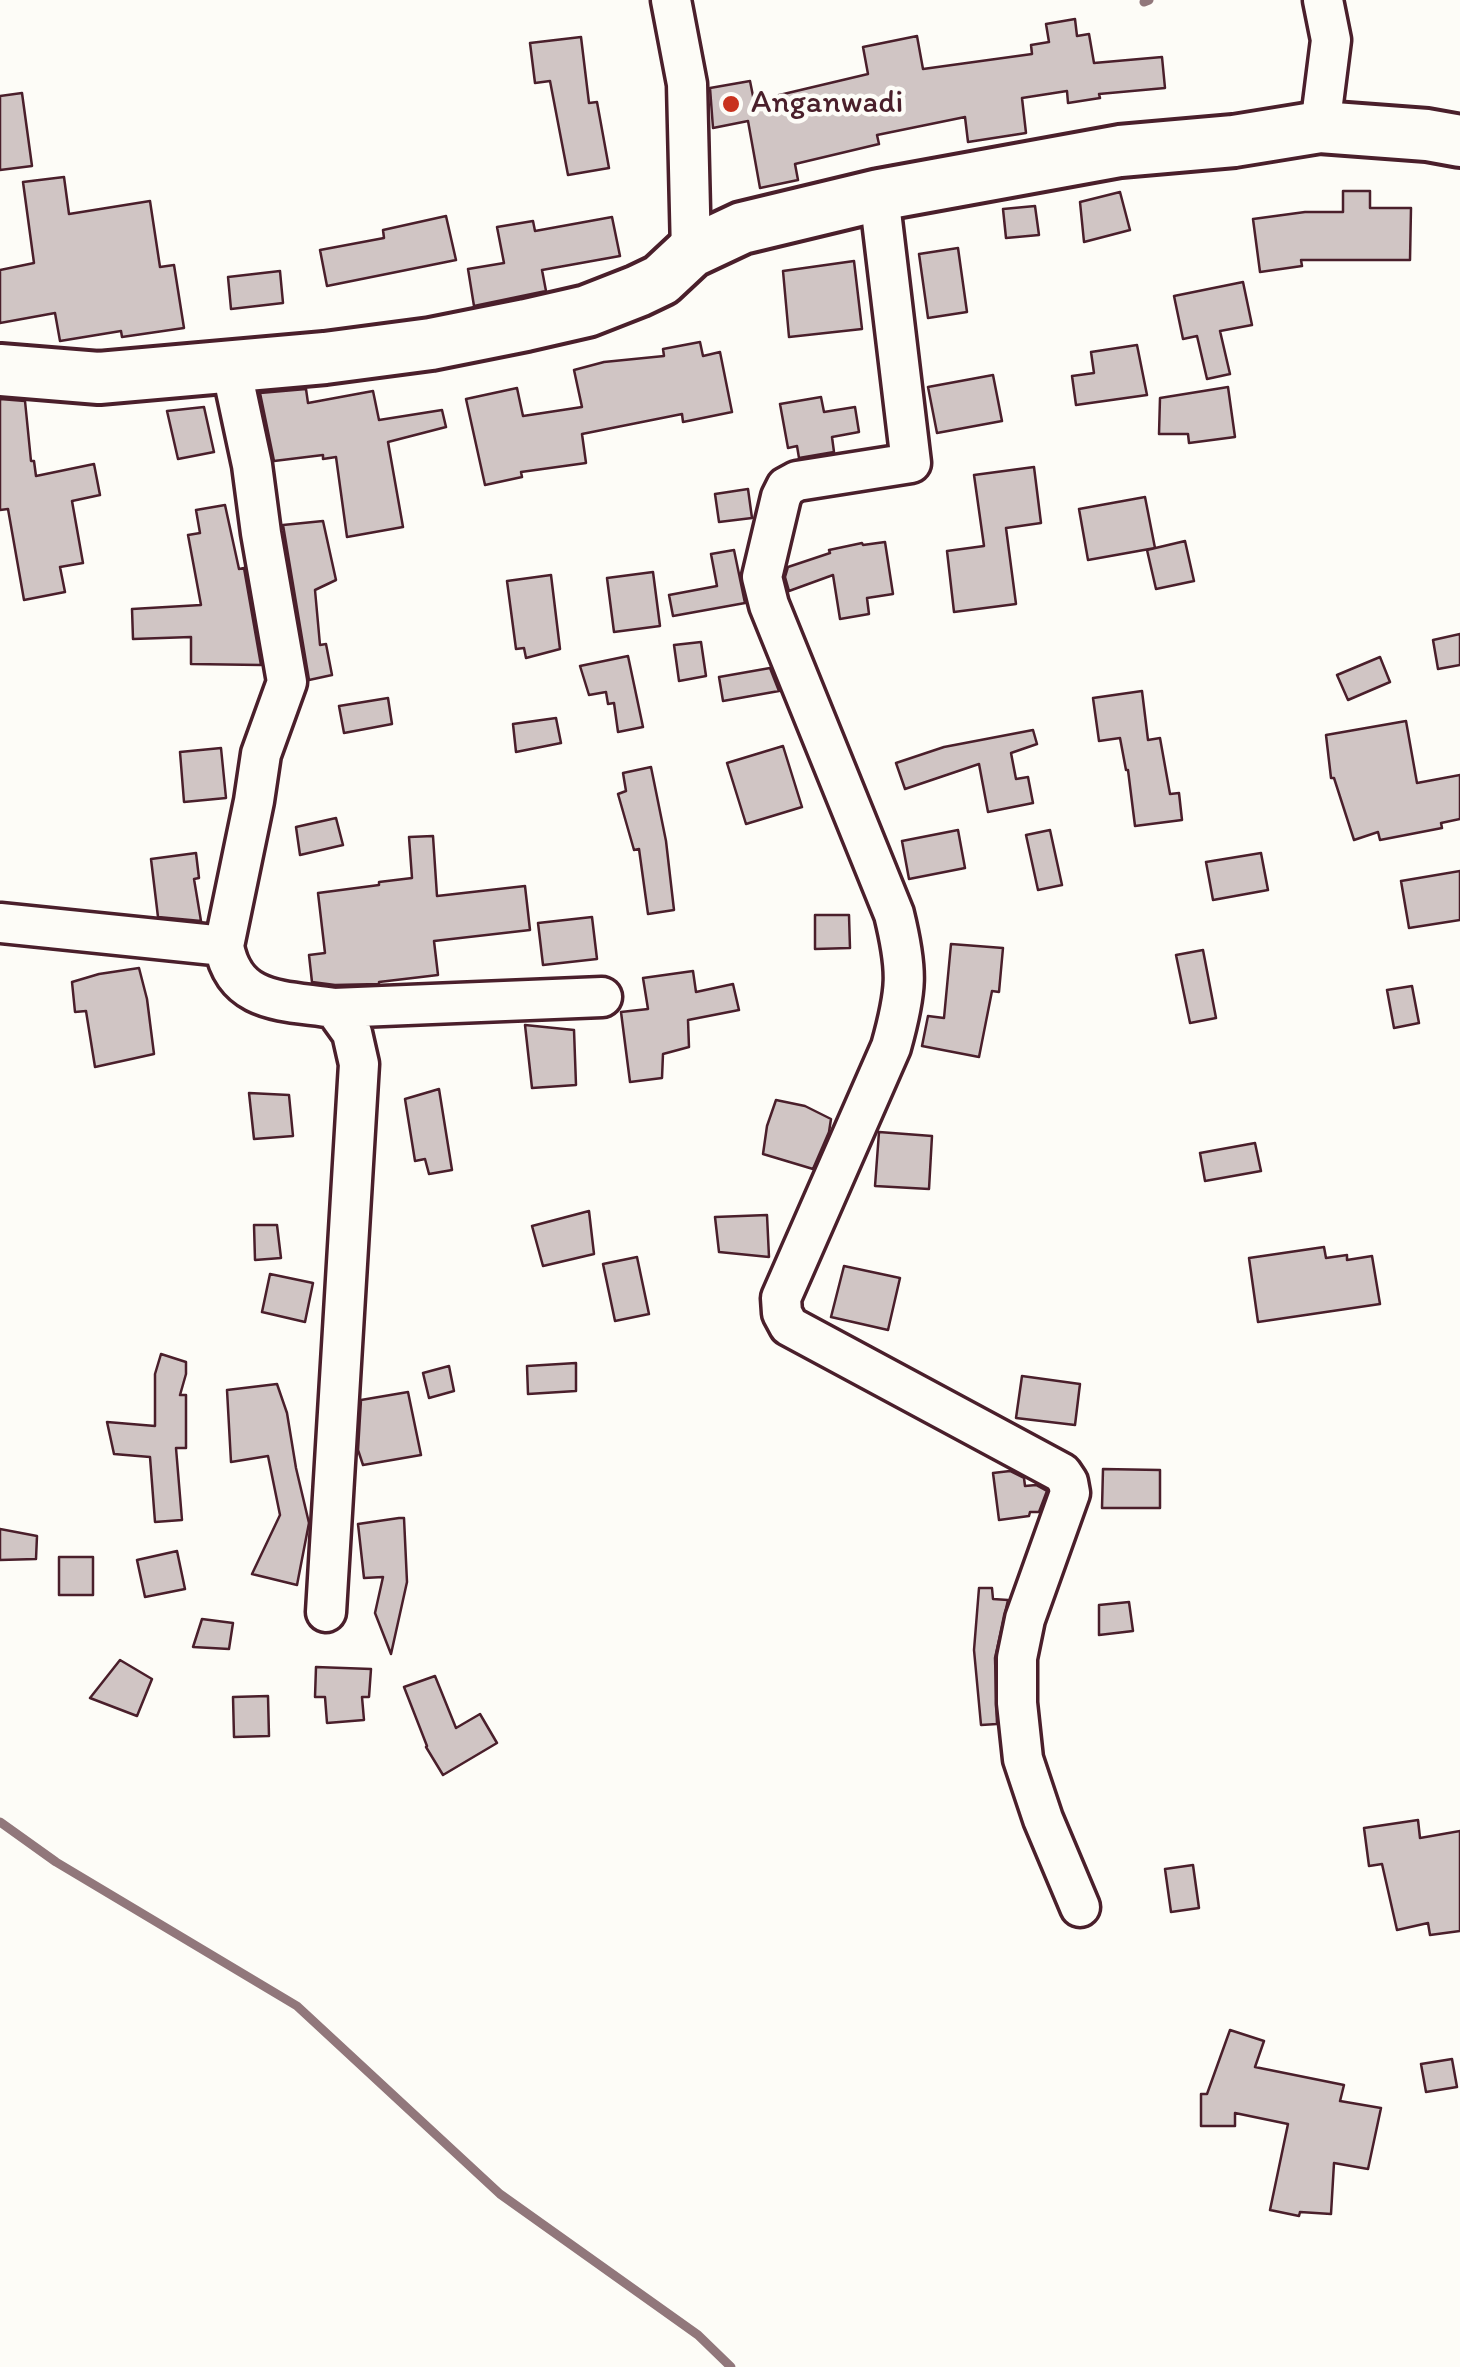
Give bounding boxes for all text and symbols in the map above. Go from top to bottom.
place label: Anganwadi [751,85,903,123]
marker: Anganwadi [720,93,742,115]

